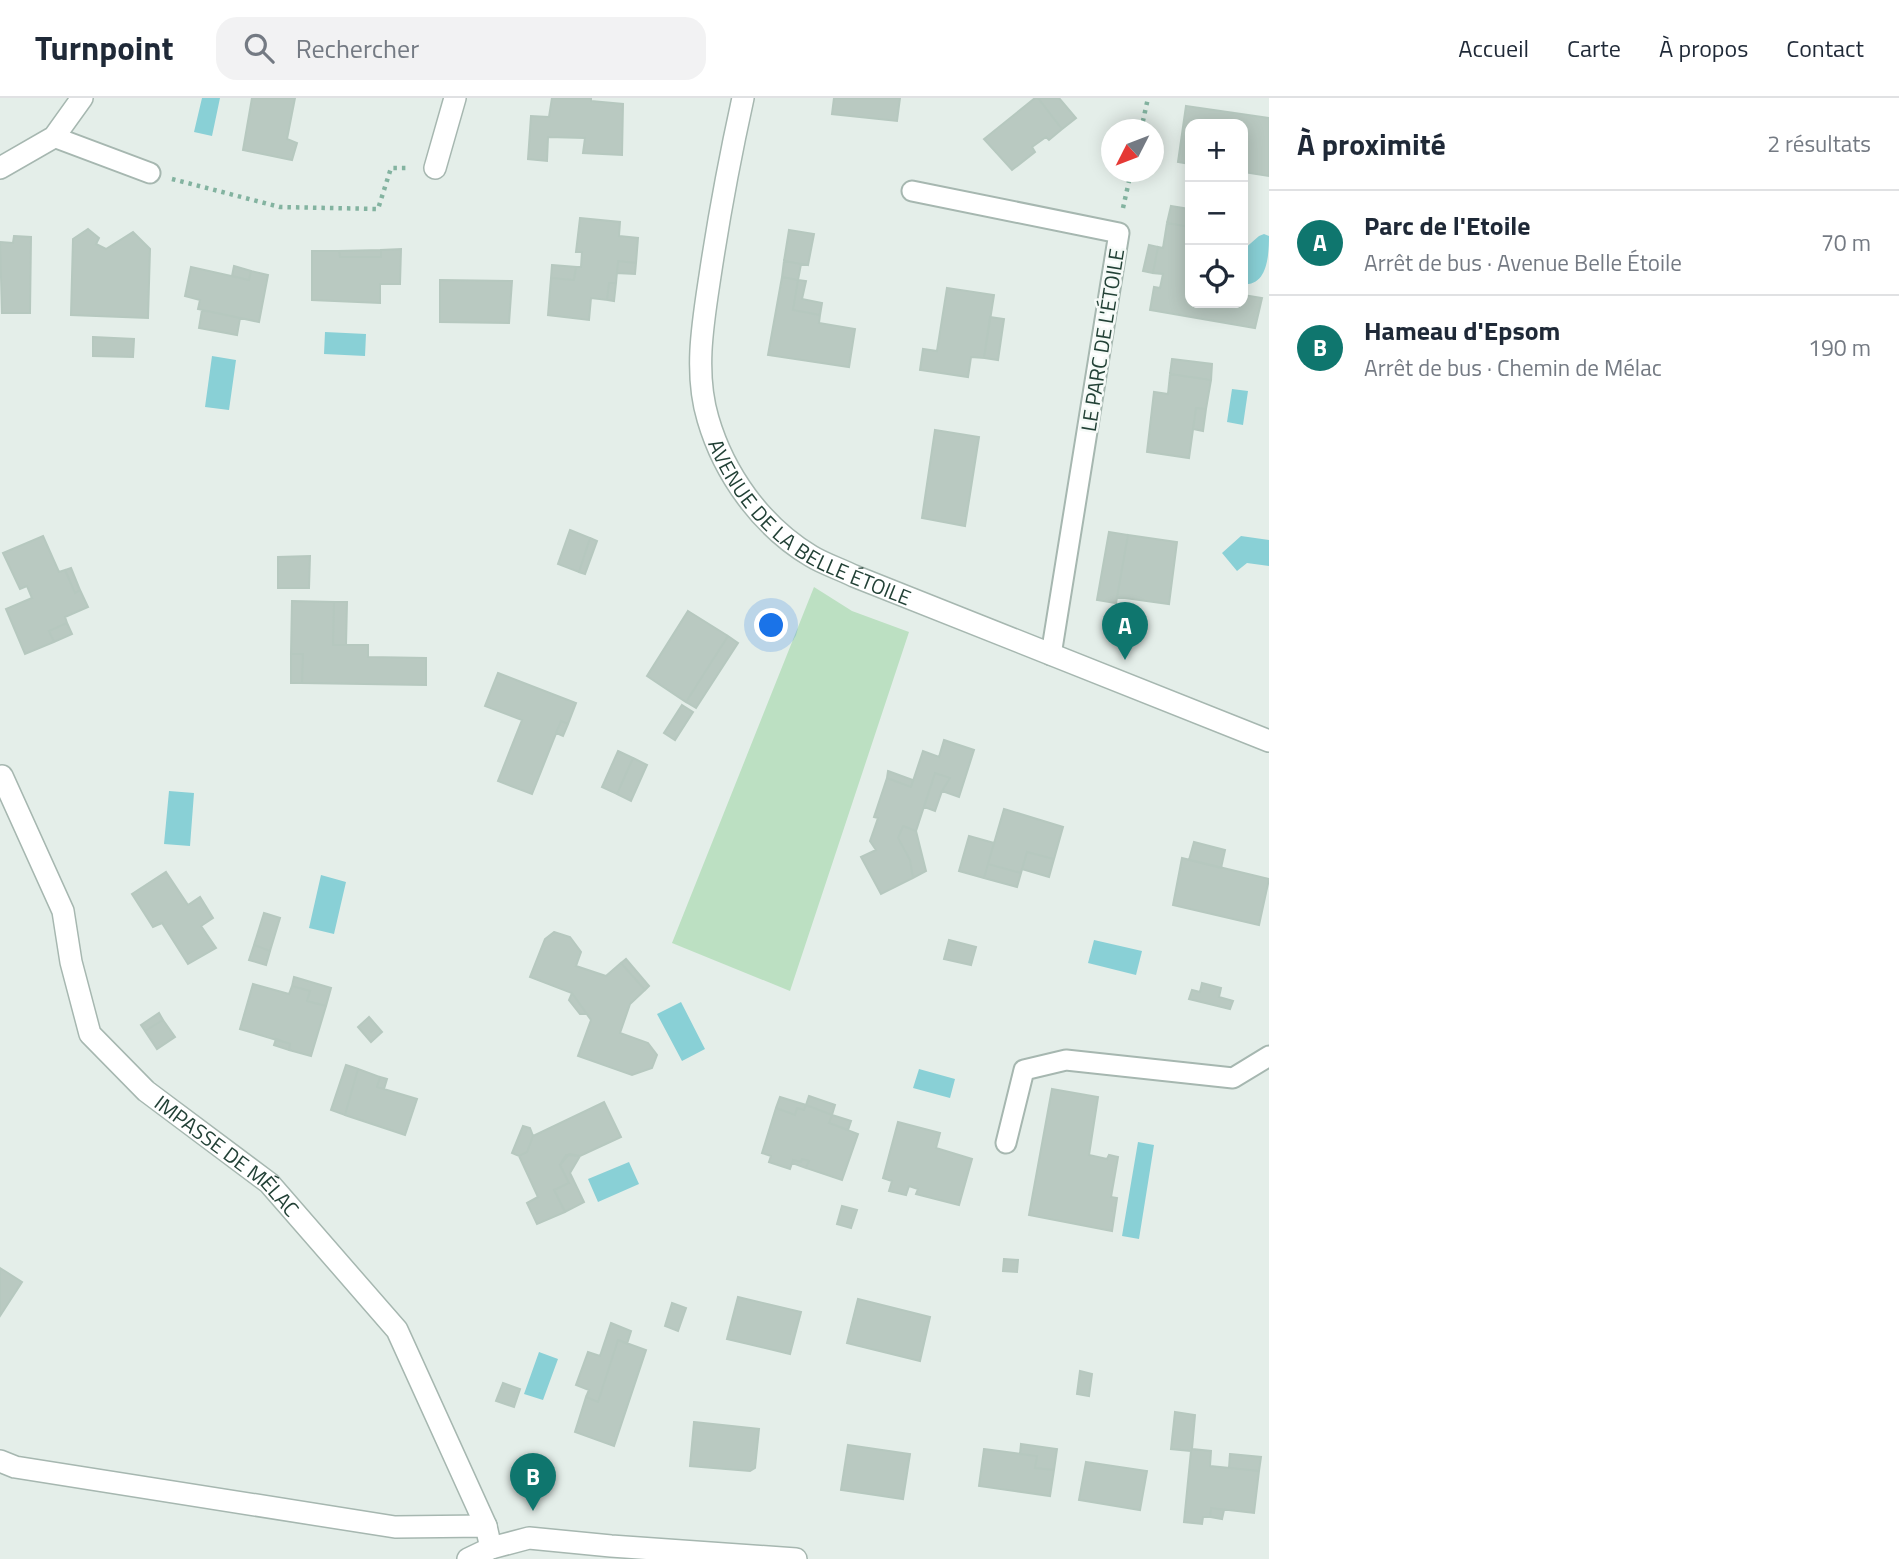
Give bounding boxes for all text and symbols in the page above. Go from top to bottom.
search box [216,17,706,80]
text: Turnpoint [35,23,174,73]
icon: search [240,29,278,67]
text: Rechercher [296,29,419,68]
text: Accueil [1458,30,1529,66]
text: Carte [1567,30,1621,66]
text: À propos [1659,30,1748,66]
text: Contact [1786,30,1864,66]
north arrow [1101,119,1164,182]
map controls [1185,119,1248,308]
button: + [1185,119,1248,182]
text: À proximité [1297,121,1446,167]
text: 2 résultats [1767,126,1871,161]
button: − [1185,182,1248,245]
text: Parc de l'Etoile [1364,206,1531,245]
text: A [1313,225,1327,260]
text: 70 m [1821,225,1871,260]
button: locate [1185,245,1248,308]
text: Arrêt de bus · Avenue Belle Étoile [1364,245,1682,280]
street label: LE PARC DE L'ÉTOILE [1072,246,1132,434]
text: Hameau d'Epsom [1364,311,1560,350]
text: B [1313,330,1327,365]
text: 190 m [1808,330,1871,365]
text: Arrêt de bus · Chemin de Mélac [1364,350,1662,385]
street label: AVENUE DE LA BELLE ÉTOILE [700,434,916,613]
pin: A [1102,602,1148,660]
your location [754,608,788,642]
street label: IMPASSE DE MÉLAC [148,1087,307,1223]
pin: B [510,1453,556,1511]

